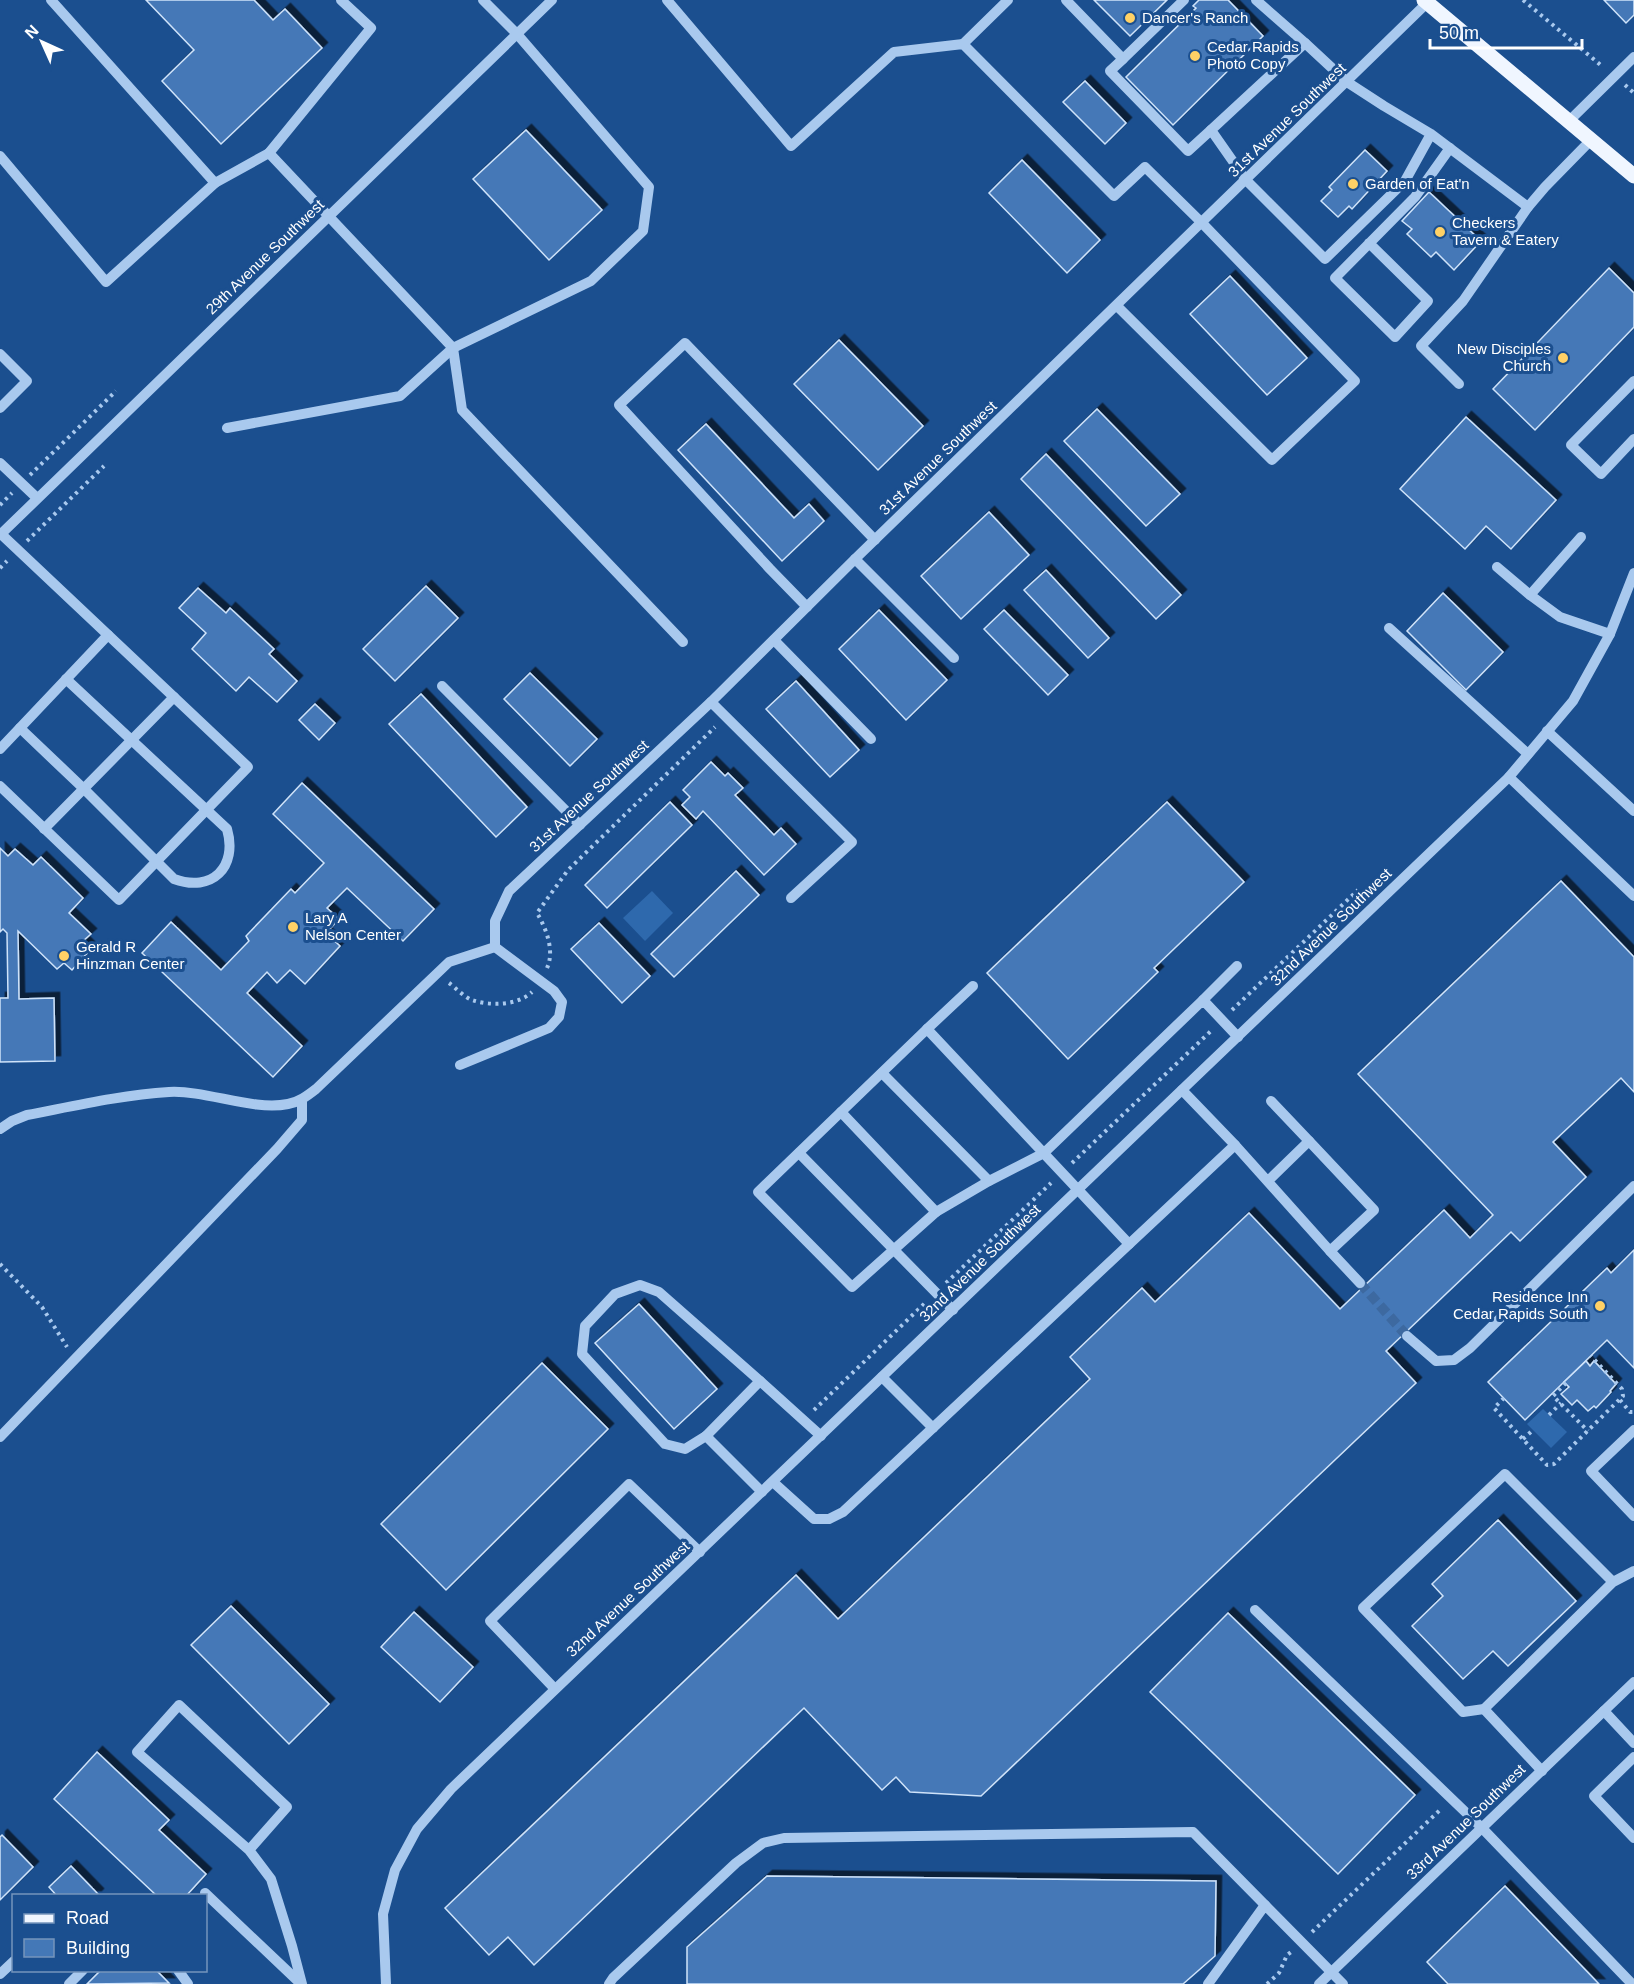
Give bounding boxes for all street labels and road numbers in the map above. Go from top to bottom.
street label: 31st Avenue Southwest [1224,59,1349,180]
street label: 29th Avenue Southwest [202,195,328,317]
street label: 31st Avenue Southwest [875,397,1000,518]
street label: 31st Avenue Southwest [526,735,652,855]
street label: 32nd Avenue Southwest [1267,864,1395,989]
street label: 32nd Avenue Southwest [916,1200,1044,1325]
street label: 32nd Avenue Southwest [563,1537,693,1660]
street label: 33rd Avenue Southwest [1403,1760,1529,1883]

